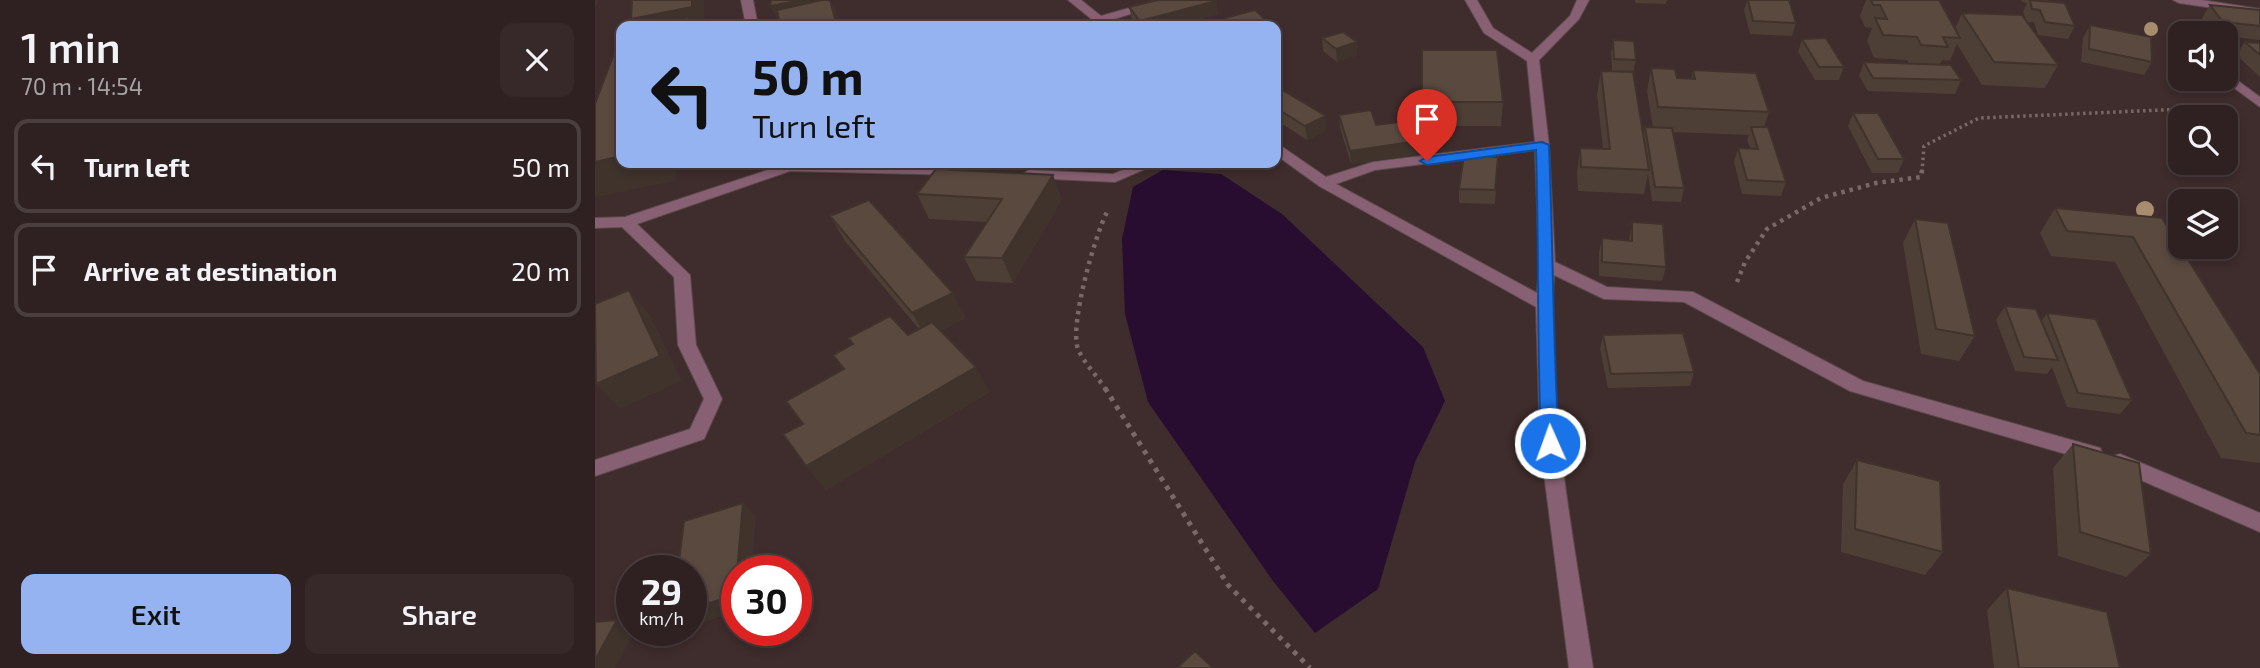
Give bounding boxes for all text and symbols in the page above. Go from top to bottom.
text: 1 min [21,21,121,71]
map controls [2168,21,2238,259]
button: sound [2168,21,2238,91]
button: close [500,23,574,97]
text: 50 m [752,46,864,105]
icon: left [637,49,728,140]
text: 70 m · 14:54 [21,72,143,100]
pin [1397,89,1457,161]
icon: arrive [1408,100,1446,138]
button: search [2168,105,2238,175]
text: Turn left [752,106,876,144]
icon: left [25,147,63,185]
text: Turn left [84,151,190,182]
text: 50 m [512,151,570,182]
button: layers [2168,189,2238,259]
icon: arrive [25,251,63,289]
text: Arrive at destination [84,255,337,286]
text: 20 m [511,255,570,286]
position arrow [1513,406,1587,480]
speed limit sign: 30 [721,555,812,646]
text: 29 [641,570,682,612]
button: Exit [21,574,291,654]
button: Share [305,574,574,654]
text: km/h [639,607,684,629]

